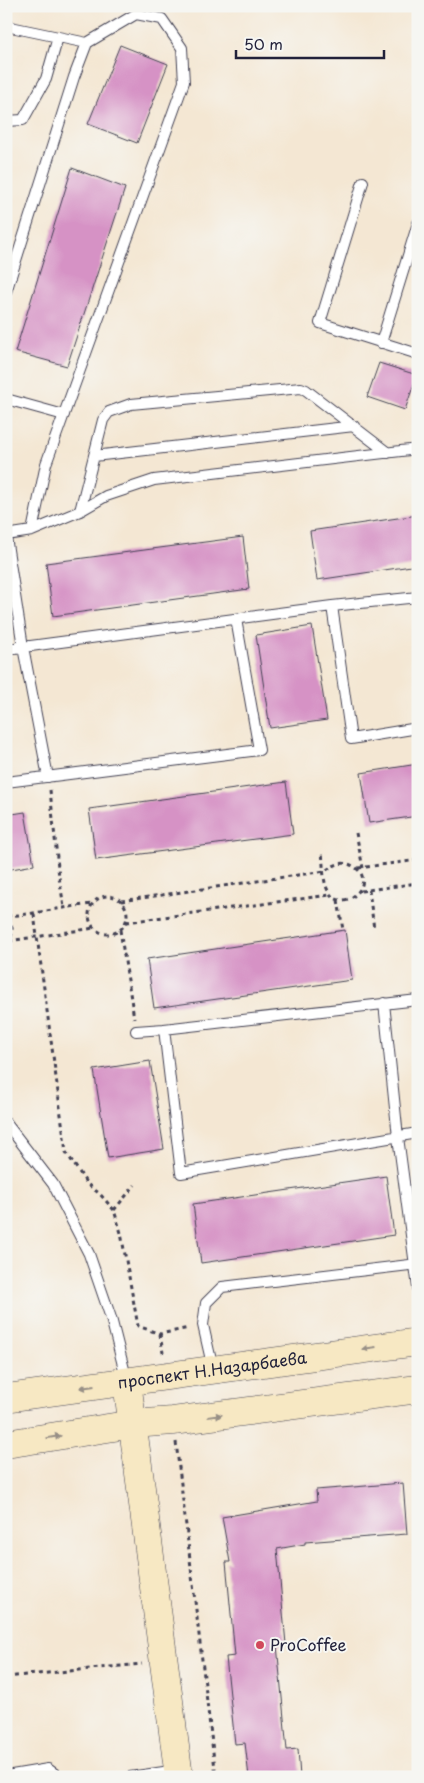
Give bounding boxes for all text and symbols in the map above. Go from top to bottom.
scale bar [236,28,384,60]
text: 50 m [244,32,283,55]
street label: проспект Н.Назарбаева [116,1344,308,1394]
one-way arrow [361,1345,377,1353]
one-way arrow [79,1384,95,1392]
one-way arrow [208,1411,224,1419]
one-way arrow [47,1432,63,1440]
place label: ProCoffee [270,1632,347,1656]
marker: ProCoffee [254,1639,266,1651]

